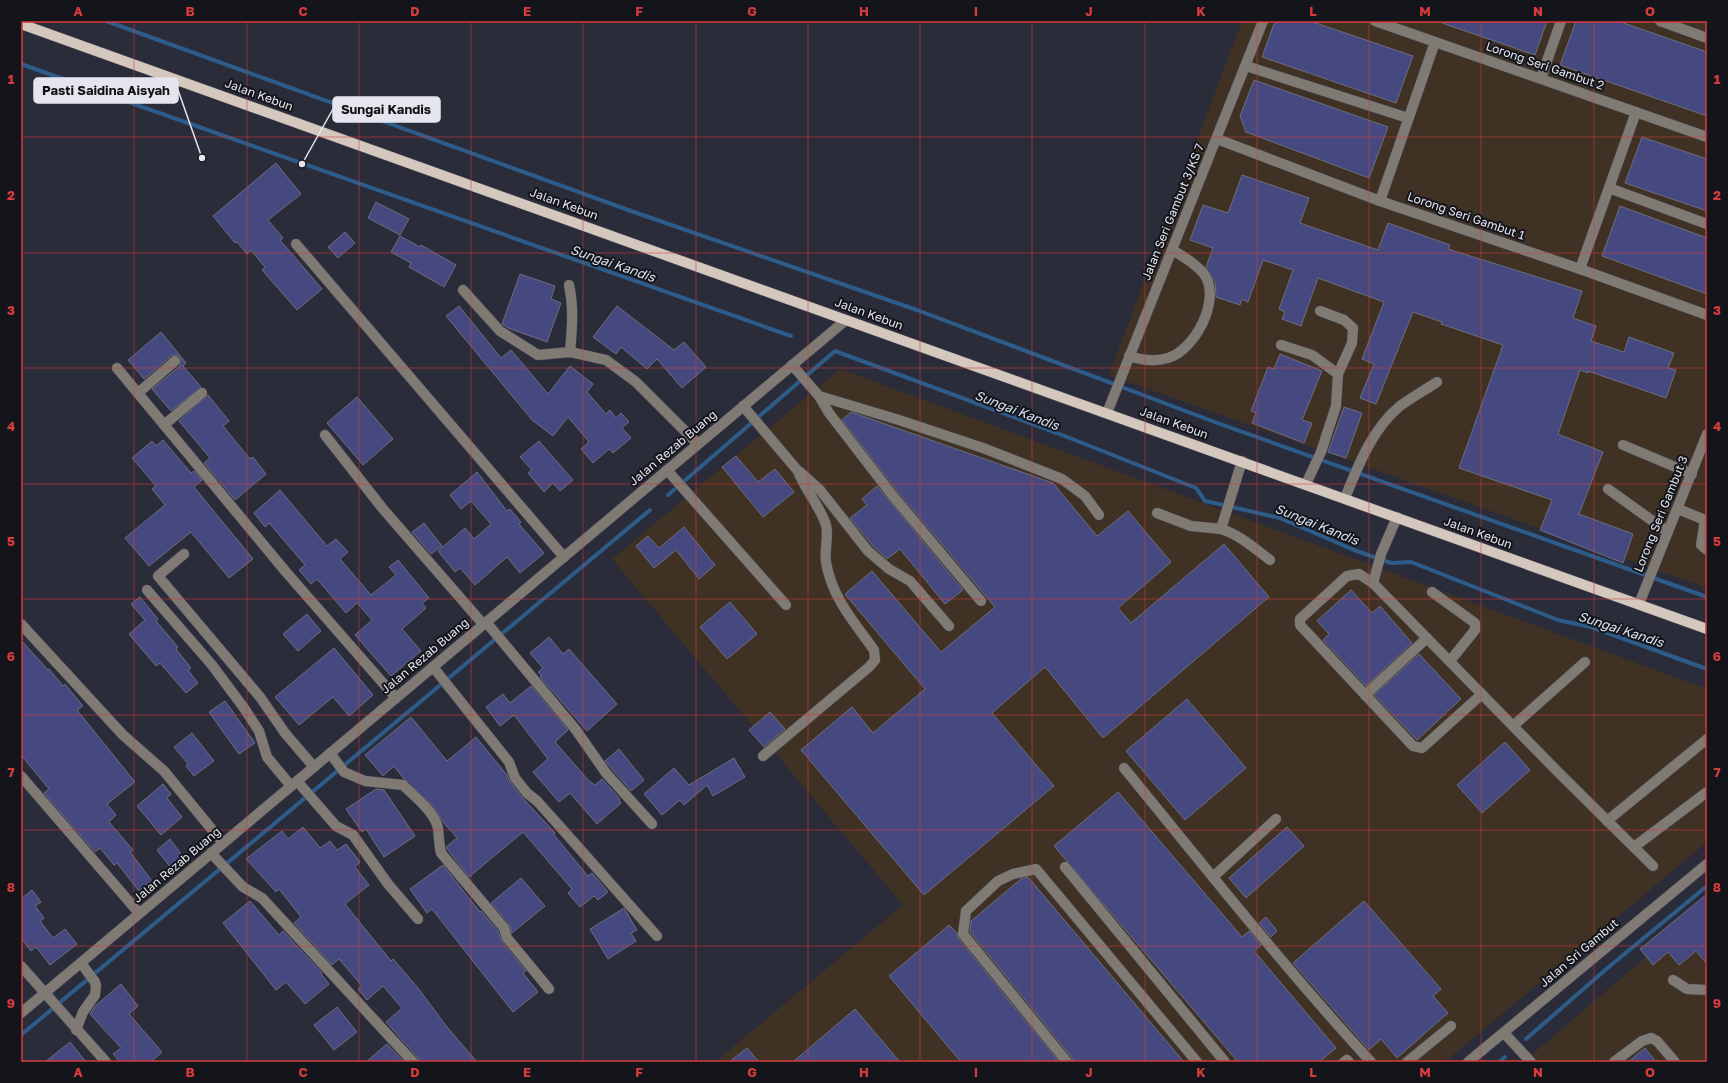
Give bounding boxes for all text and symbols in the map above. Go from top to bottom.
text: A [73,3,83,19]
text: B [185,3,195,19]
text: C [298,3,308,19]
text: D [410,3,420,19]
text: E [523,3,531,19]
text: F [635,3,643,19]
text: G [747,3,757,19]
text: H [859,3,869,19]
text: I [974,3,978,19]
text: J [1085,3,1093,19]
text: K [1196,3,1206,19]
text: L [1309,3,1317,19]
text: M [1419,3,1431,19]
text: N [1533,3,1543,19]
text: O [1645,3,1655,19]
street label: Lorong Seri Gambut 2 [1484,38,1606,93]
text: 1 [8,71,15,87]
text: 1 [1714,71,1721,87]
street label: Jalan Kebun [223,75,295,114]
callout: Pasti Saidina Aisyah [34,78,178,103]
text: Pasti Saidina Aisyah [42,82,170,98]
callout: Sungai Kandis [333,97,440,122]
text: Sungai Kandis [341,101,431,117]
street label: Jalan Seri Gambut 3/KS 7 [1138,141,1207,282]
street label: Jalan Kebun [528,184,600,223]
text: 2 [7,187,15,203]
text: 2 [1713,187,1721,203]
street label: Lorong Seri Gambut 1 [1406,188,1527,243]
water label: Sungai Kandis [568,241,659,285]
street label: Jalan Kebun [833,294,905,333]
text: 3 [7,302,15,318]
text: 3 [1713,302,1721,318]
water label: Sungai Kandis [973,387,1062,434]
street label: Jalan Kebun [1138,403,1210,442]
street label: Jalan Rezab Buang [626,407,719,489]
text: 4 [7,418,15,434]
text: 4 [1713,418,1721,434]
street label: Lorong Seri Gambut 3 [1630,453,1691,574]
water label: Sungai Kandis [1273,500,1362,548]
street label: Jalan Kebun [1442,513,1514,552]
text: 5 [7,533,15,549]
text: 5 [1713,533,1721,549]
water label: Sungai Kandis [1576,608,1667,651]
street label: Jalan Rezab Buang [378,615,471,697]
text: 6 [7,648,15,664]
text: 6 [1713,648,1721,664]
text: 7 [7,764,15,780]
text: 7 [1713,764,1721,780]
street label: Jalan Rezab Buang [130,824,223,906]
text: 8 [7,879,15,895]
text: 8 [1713,879,1721,895]
street label: Jalan Sri Gambut [1536,915,1621,990]
text: 9 [7,995,15,1011]
text: 9 [1713,995,1721,1011]
text: A [73,1064,83,1080]
text: B [185,1064,195,1080]
text: C [298,1064,308,1080]
text: D [410,1064,420,1080]
text: E [523,1064,531,1080]
text: F [635,1064,643,1080]
text: G [747,1064,757,1080]
text: H [859,1064,869,1080]
text: I [974,1064,978,1080]
text: J [1085,1064,1093,1080]
text: K [1196,1064,1206,1080]
text: L [1309,1064,1317,1080]
text: M [1419,1064,1431,1080]
text: N [1533,1064,1543,1080]
text: O [1645,1064,1655,1080]

